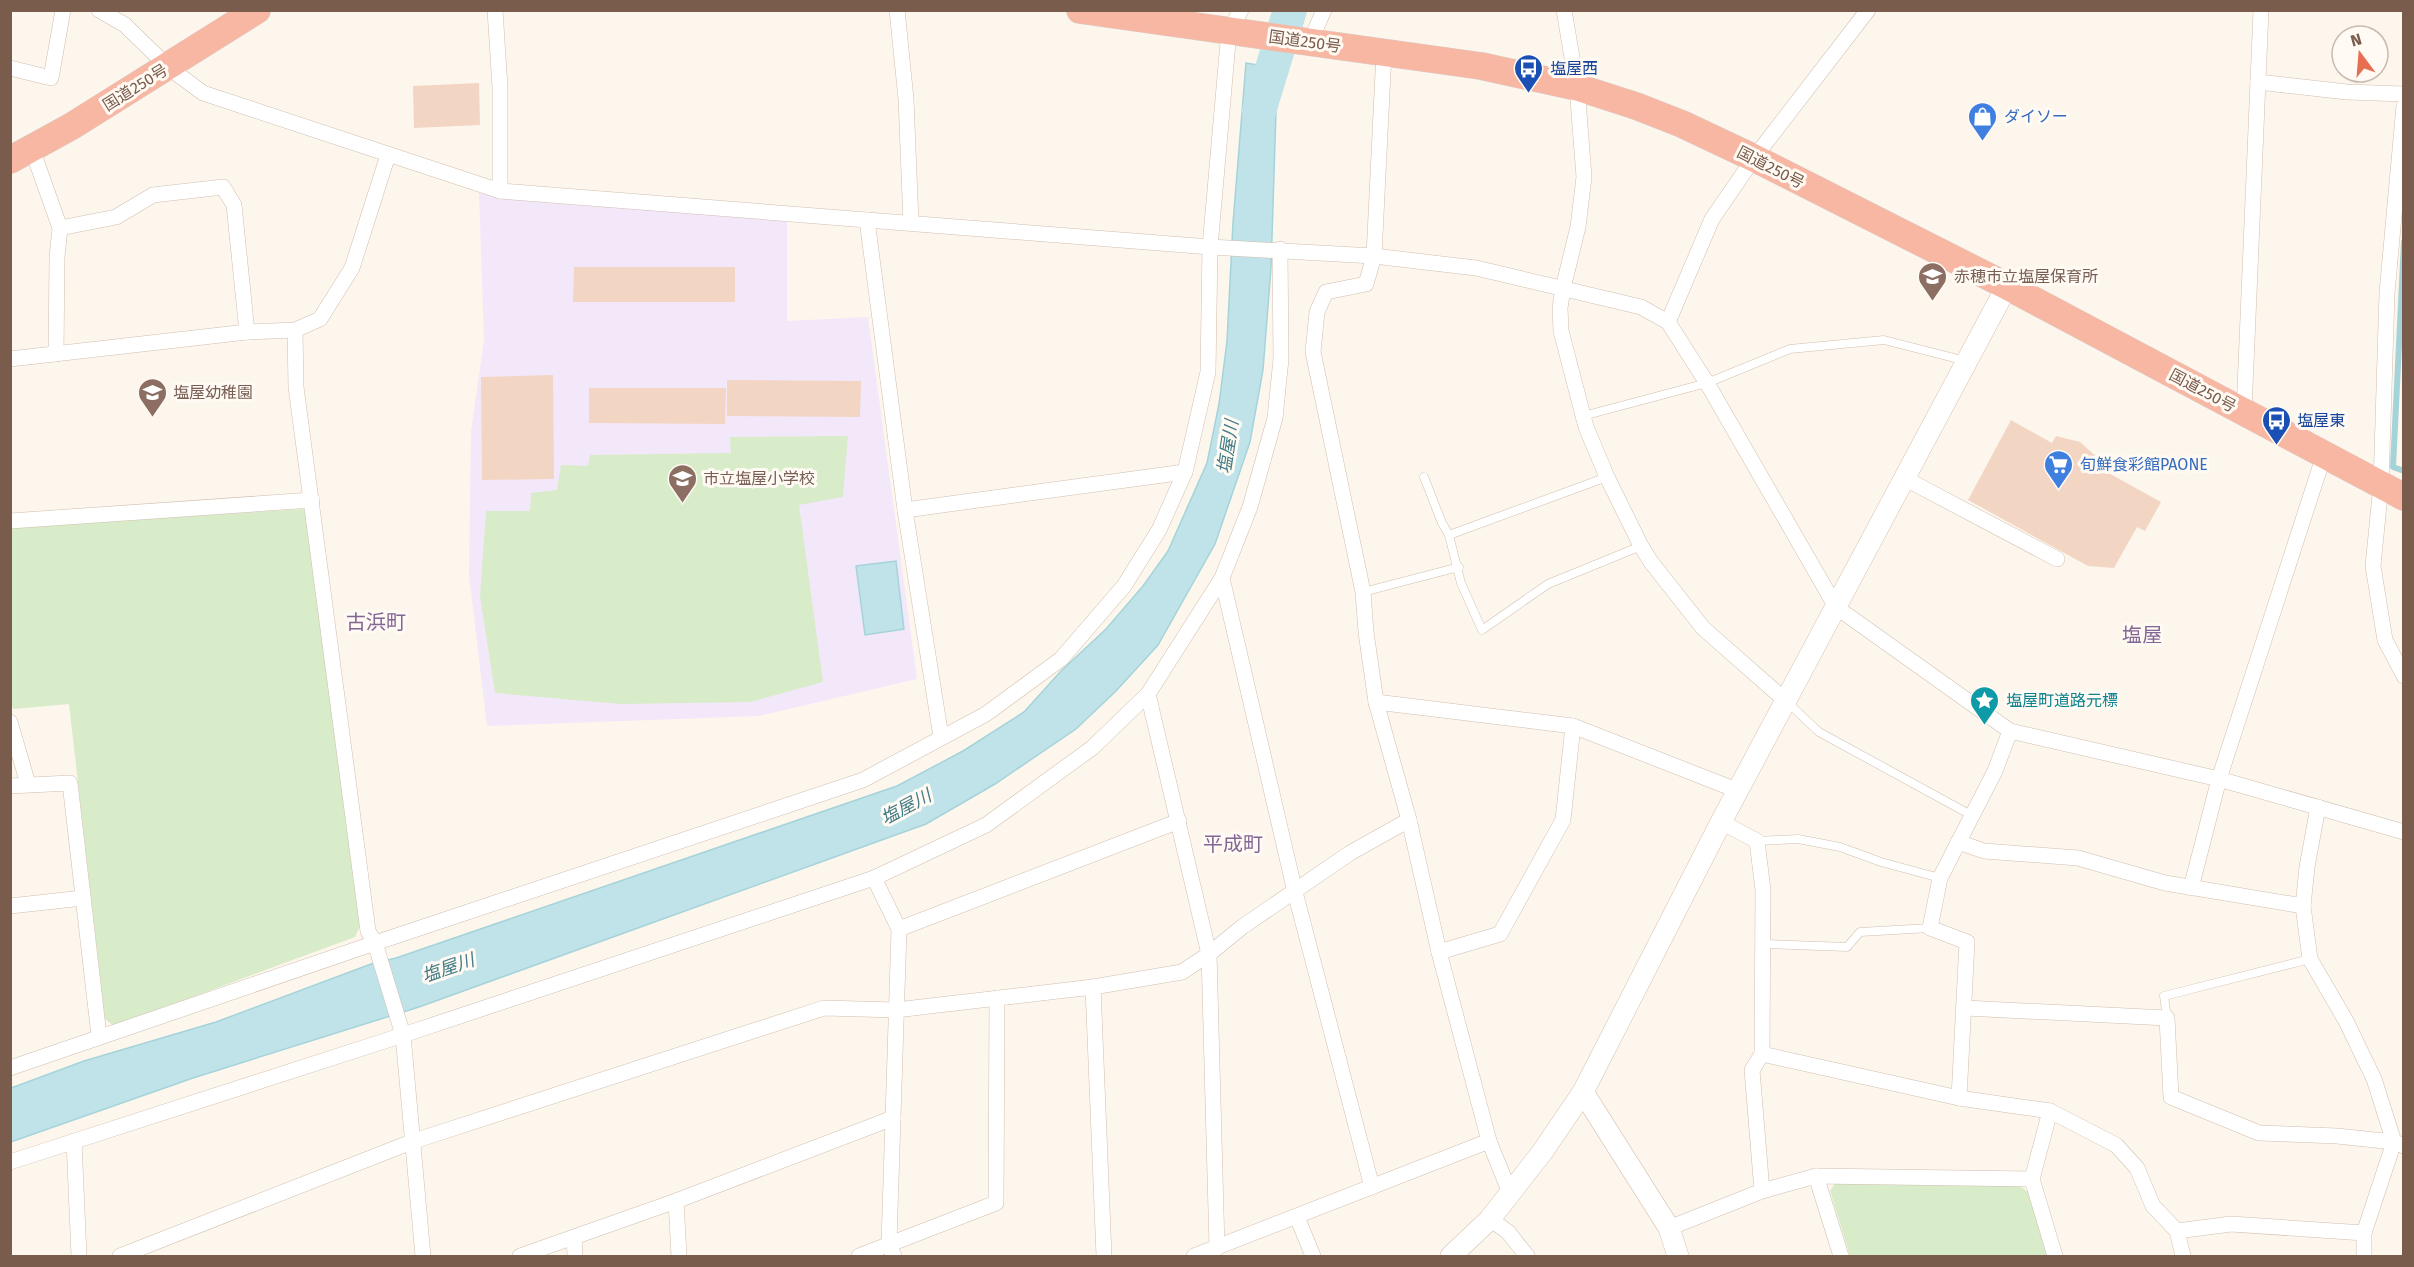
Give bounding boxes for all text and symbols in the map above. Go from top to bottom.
north arrow [2330,24,2390,84]
street label: 国道250号 [1268,27,1342,56]
text: N [2348,29,2364,51]
bus stop icon: 塩屋西 [1513,52,1545,94]
place label: 塩屋西 [1550,59,1598,78]
street label: 国道250号 [99,60,171,115]
shop icon: ダイソー [1967,100,1999,142]
place label: ダイソー [2004,107,2068,126]
street label: 国道250号 [1734,142,1808,192]
school or university icon: 赤穂市立塩屋保育所 [1917,260,1949,302]
place label: 赤穂市立塩屋保育所 [1954,267,2098,286]
street label: 国道250号 [2166,365,2239,416]
school or university icon: 塩屋幼稚園 [136,376,168,418]
place label: 塩屋幼稚園 [173,383,253,402]
bus stop icon: 塩屋東 [2260,404,2292,446]
place label: 塩屋東 [2297,411,2345,430]
water label: 塩屋川 [1213,417,1243,475]
supermarket icon: 旬鮮食彩館PAONE [2043,448,2075,490]
place label: 旬鮮食彩館PAONE [2080,455,2208,474]
school or university icon: 市立塩屋小学校 [666,462,698,504]
place label: 市立塩屋小学校 [703,469,815,488]
district label: 古浜町 [346,610,406,634]
district label: 塩屋 [2122,623,2162,647]
place icon: 塩屋町道路元標 [1969,684,2001,726]
place label: 塩屋町道路元標 [2006,691,2118,710]
water label: 塩屋川 [877,784,937,829]
district label: 平成町 [1203,832,1263,856]
water label: 塩屋川 [419,948,479,987]

